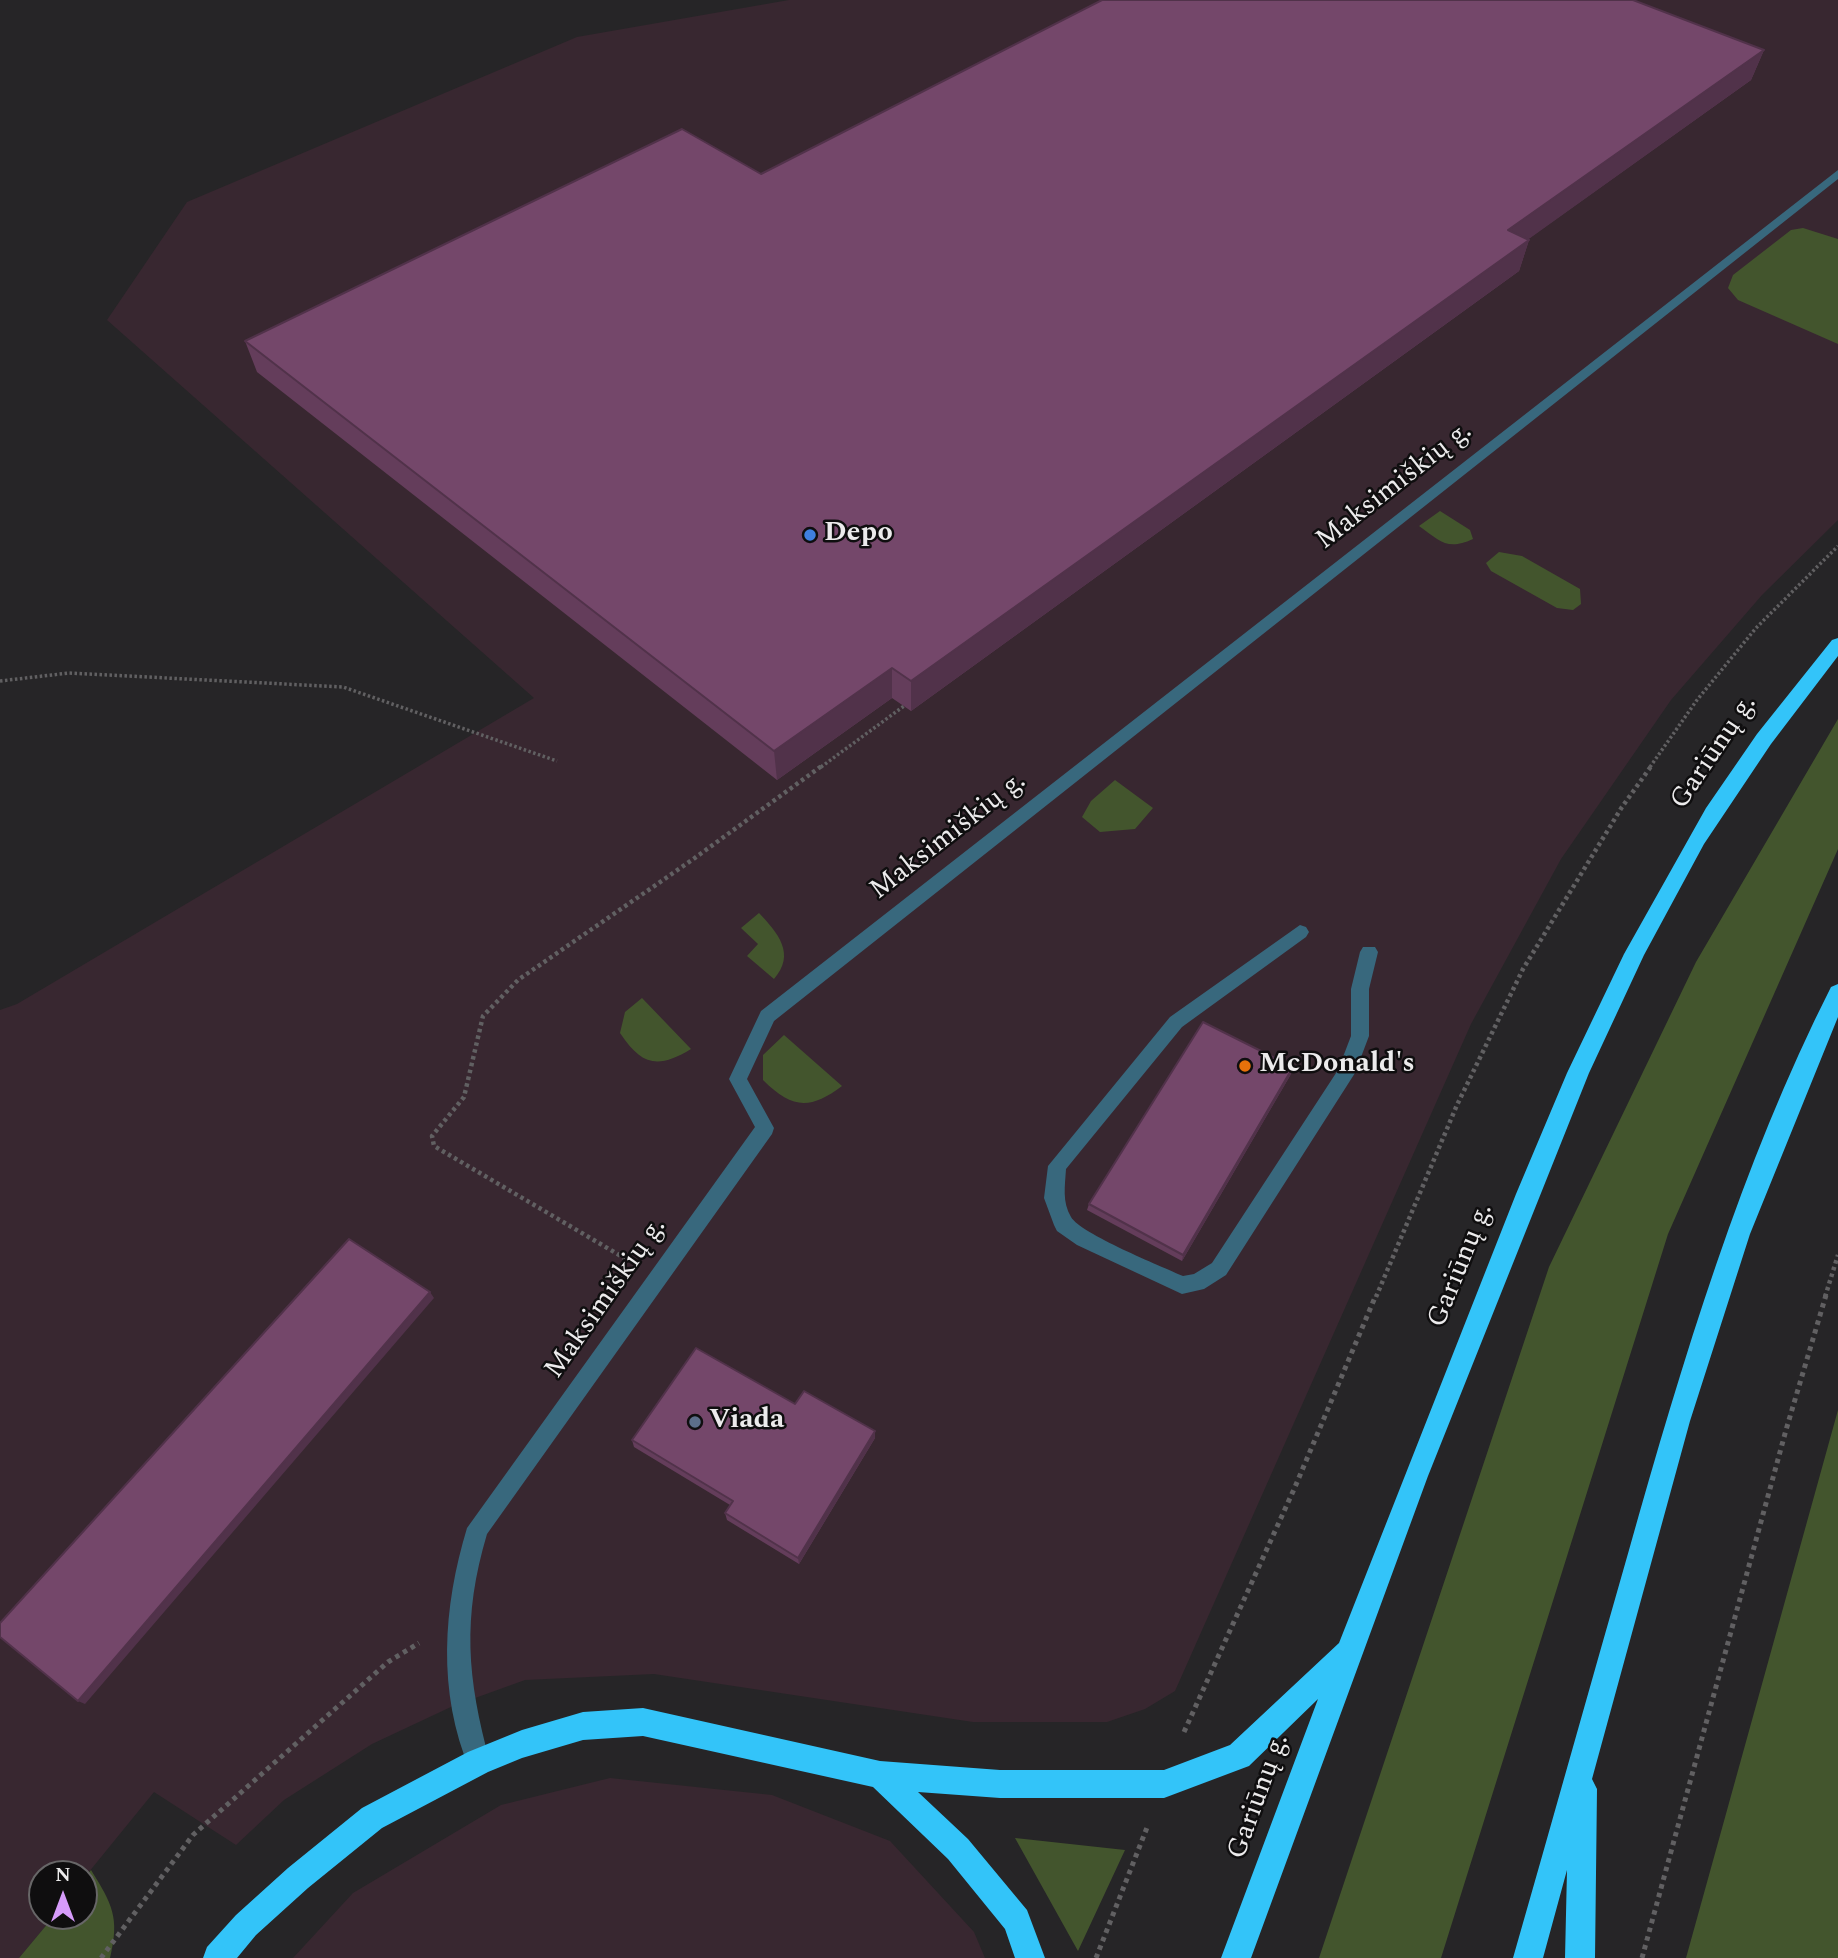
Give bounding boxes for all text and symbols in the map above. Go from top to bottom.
street label: Maksimiškių g. [1310,416,1480,558]
place label: Depo [824,518,893,552]
marker: Depo [802,527,818,543]
street label: Gariūnų g. [1664,689,1766,817]
street label: Maksimiškių g. [864,766,1034,908]
place label: McDonald's [1259,1049,1415,1083]
marker: McDonald's [1237,1058,1253,1074]
street label: Gariūnų g. [1422,1199,1502,1333]
street label: Maksimiškių g. [539,1212,675,1386]
place label: Viada [709,1405,784,1439]
marker: Viada [687,1414,703,1430]
street label: Gariūnų g. [1222,1730,1298,1864]
north arrow [28,1860,98,1930]
text: N [55,1861,71,1890]

